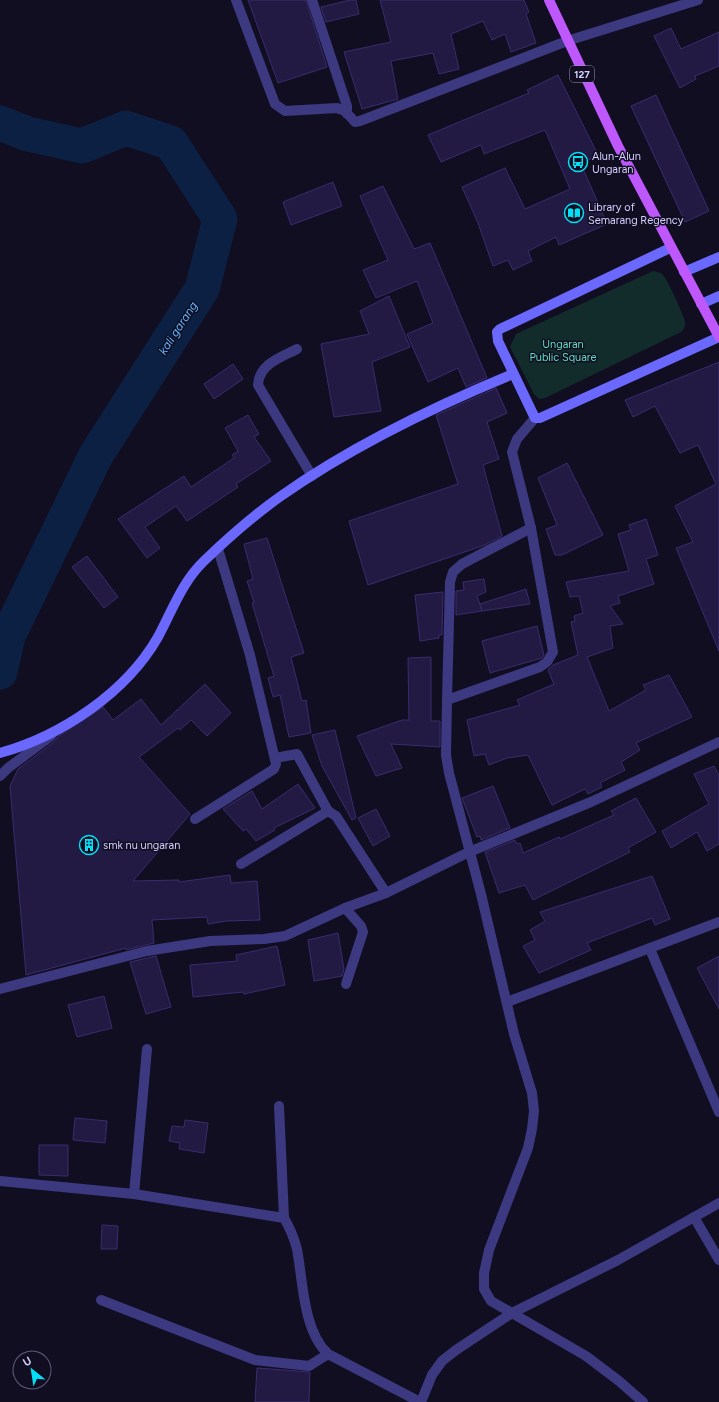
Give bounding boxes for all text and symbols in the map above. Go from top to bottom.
road number: 127 [570,66,594,82]
place label: Alun-Alun Ungaran [592,150,641,176]
bus stop icon: Alun-Alun Ungaran [567,151,589,173]
place label: Library of Semarang Regency [588,201,684,227]
library icon: Library of Semarang Regency [563,202,585,224]
water label: kali garang [156,299,200,357]
park label: Ungaran Public Square [529,338,597,364]
building icon: smk nu ungaran [78,834,100,856]
place label: smk nu ungaran [103,839,180,852]
north arrow [12,1350,52,1390]
text: U [21,1354,34,1369]

